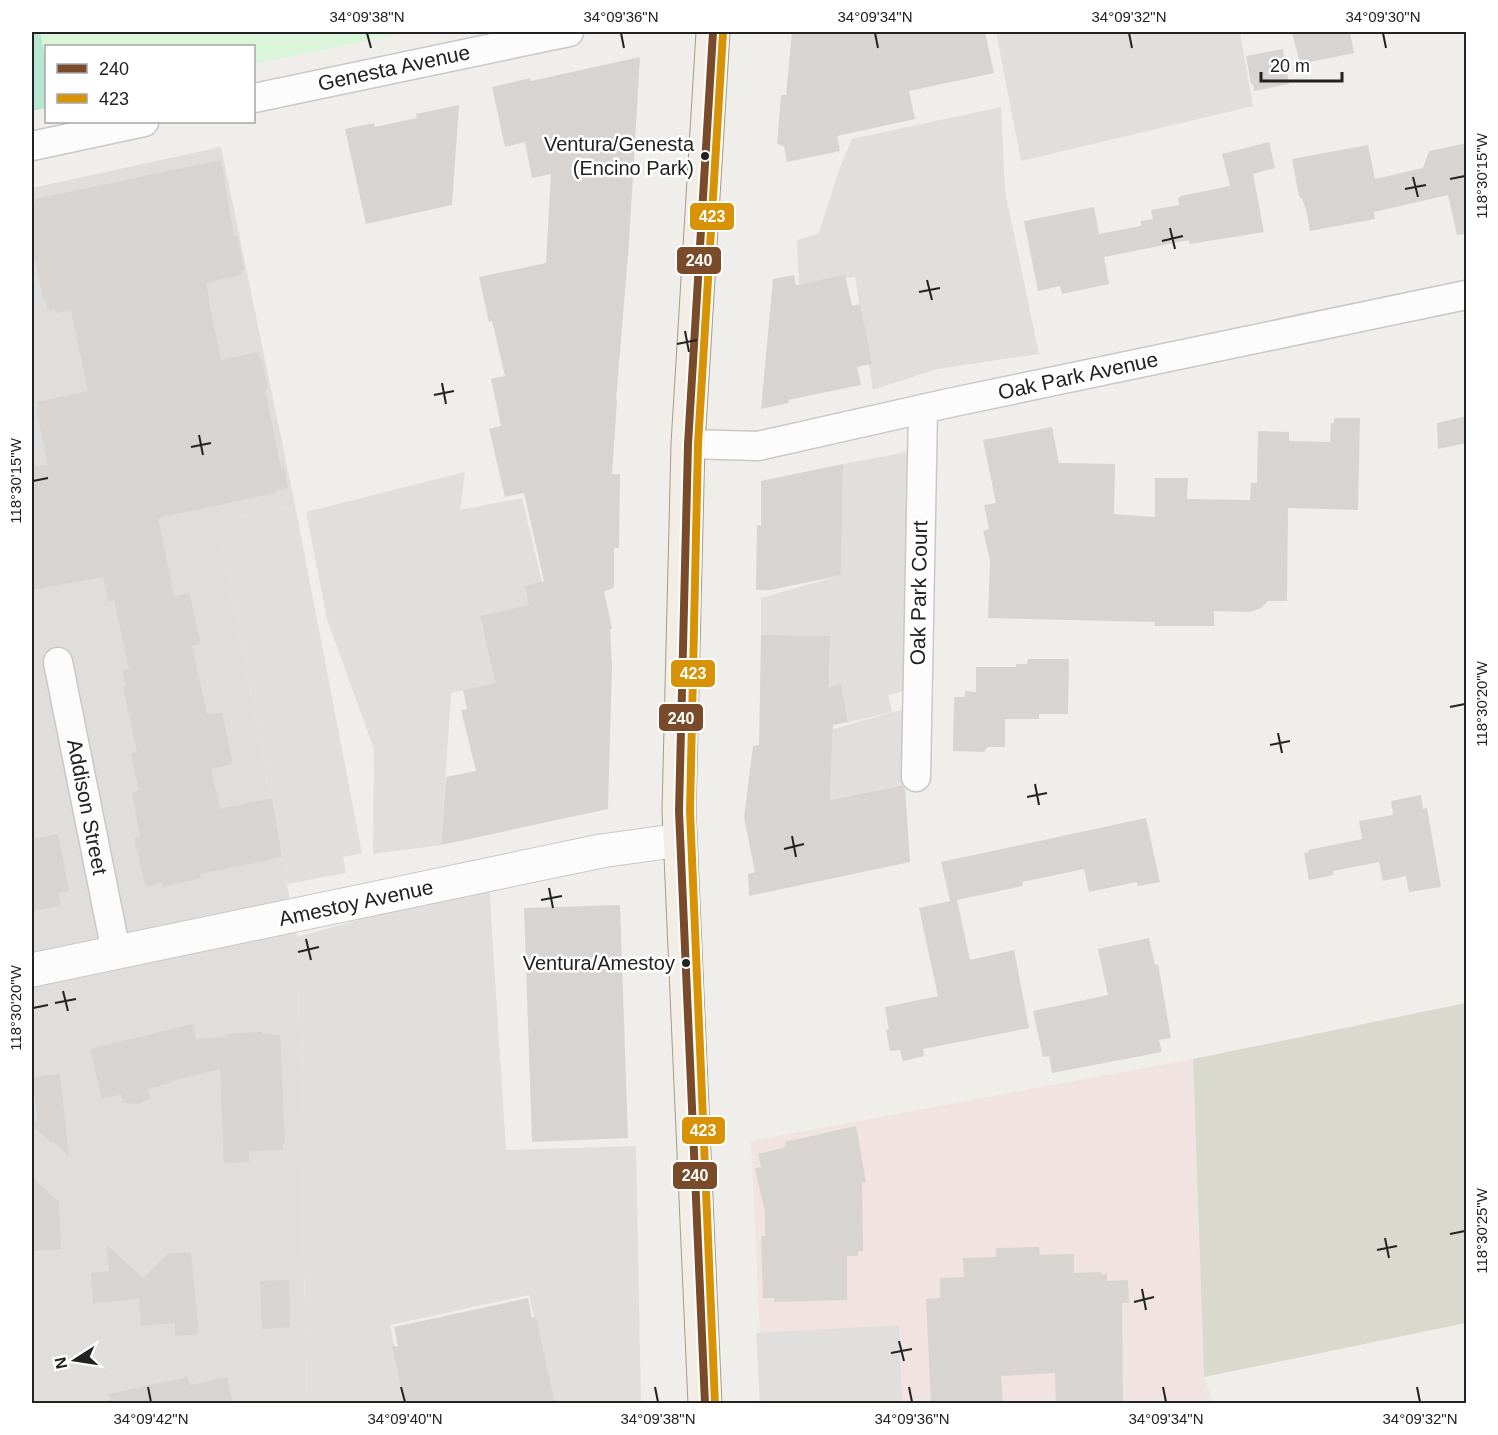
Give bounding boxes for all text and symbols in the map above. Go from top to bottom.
text: 34°09'38"N [329,8,405,25]
text: 34°09'36"N [583,8,659,25]
text: 34°09'34"N [837,8,913,25]
text: 34°09'32"N [1091,8,1167,25]
text: 34°09'30"N [1345,8,1421,25]
street label: Genesta Avenue [316,40,472,95]
legend [45,45,255,123]
scale bar [1261,45,1342,83]
text: 20 m [1270,56,1310,76]
text: 240 [99,59,129,79]
text: 423 [99,89,129,109]
text: 118°30'15"W [1473,132,1490,219]
place label: Ventura/Genesta (Encino Park) [544,133,695,179]
marker: Ventura/Genesta (Encino Park) [699,150,711,162]
line badge: 423 [689,202,735,231]
text: 423 [699,208,725,225]
line badge: 240 [676,246,722,275]
text: 240 [686,252,712,269]
street label: Oak Park Avenue [996,347,1160,404]
text: 118°30'15"W [7,437,24,524]
street label: Oak Park Court [906,520,931,666]
line badge: 423 [670,659,716,688]
text: 118°30'20"W [1473,660,1490,747]
text: 423 [680,665,706,682]
line badge: 240 [658,703,704,732]
text: 240 [668,710,694,727]
street label: Addison Street [63,737,112,877]
street label: Amestoy Avenue [277,875,435,930]
place label: Ventura/Amestoy [523,952,675,974]
marker: Ventura/Amestoy [680,957,692,969]
text: 118°30'20"W [7,964,24,1051]
line badge: 423 [681,1116,726,1145]
text: 423 [690,1122,716,1139]
line badge: 240 [672,1161,718,1190]
text: 240 [682,1167,708,1184]
text: 118°30'25"W [1473,1187,1490,1274]
north arrow [45,1330,105,1390]
text: N [51,1356,70,1370]
text: 34°09'42"N [113,1410,189,1427]
text: 34°09'40"N [367,1410,443,1427]
text: 34°09'38"N [620,1410,696,1427]
text: 34°09'36"N [874,1410,950,1427]
text: 34°09'34"N [1128,1410,1204,1427]
text: 34°09'32"N [1382,1410,1458,1427]

